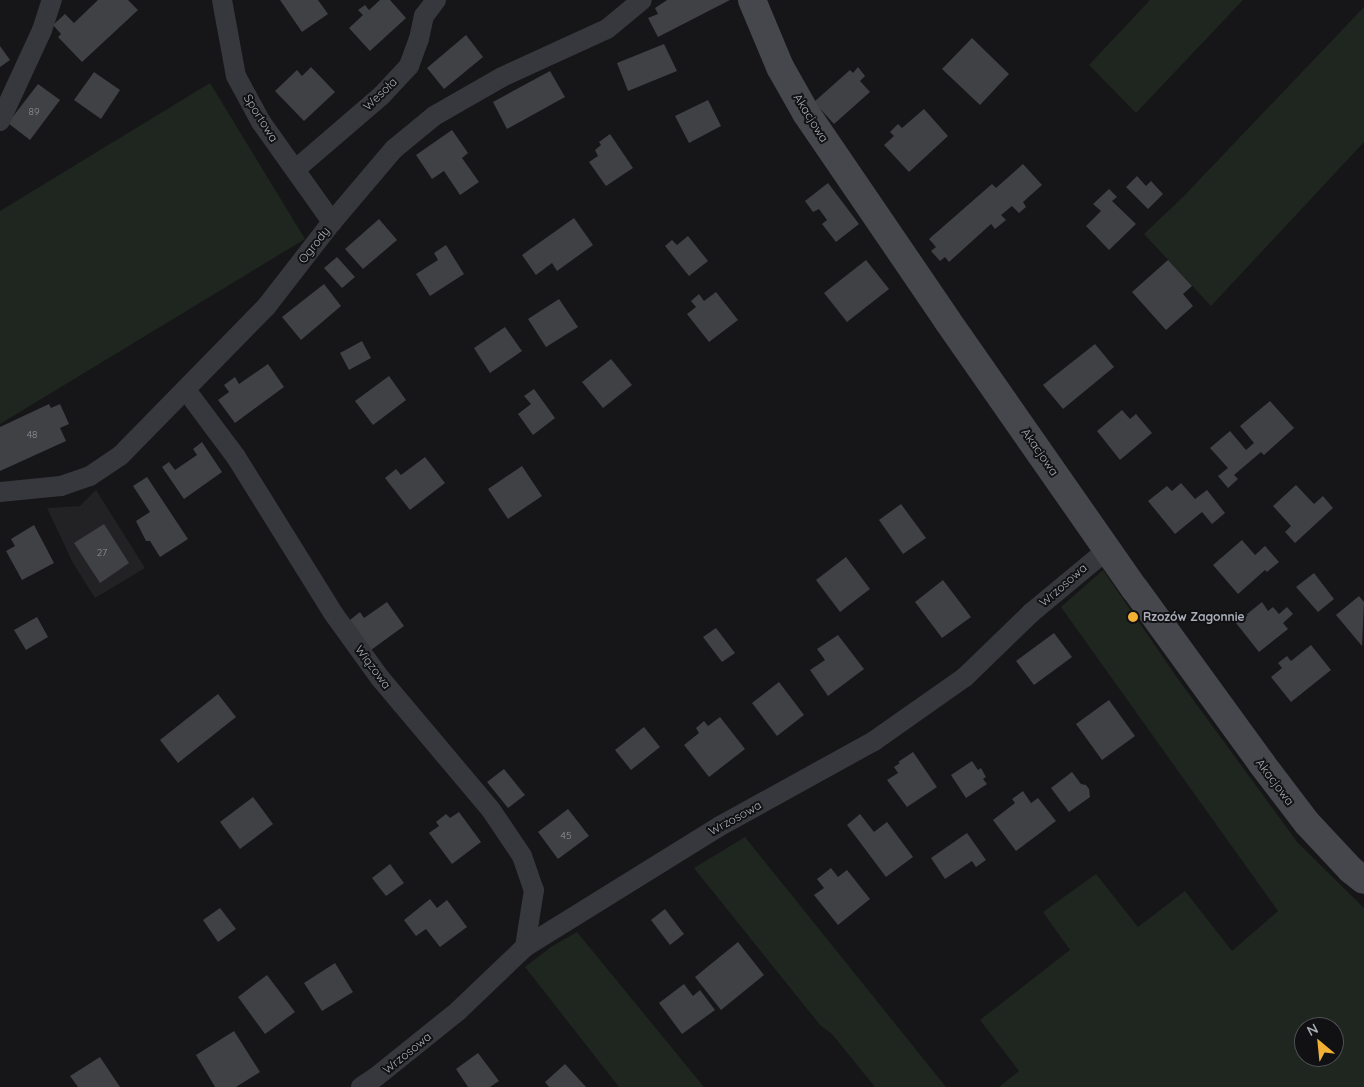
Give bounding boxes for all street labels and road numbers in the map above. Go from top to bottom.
street label: Wesoła [360,75,400,113]
street label: Akacjowa [790,91,832,145]
street label: Sportowa [241,92,281,144]
street label: Ogrody [295,224,333,266]
street label: Akacjowa [1018,426,1062,478]
street label: Wrzosowa [1036,560,1090,610]
street label: Wiązowa [352,642,394,692]
street label: Akacjowa [1253,756,1297,808]
street label: Wrzosowa [706,798,764,838]
street label: Wrzosowa [380,1029,434,1077]

